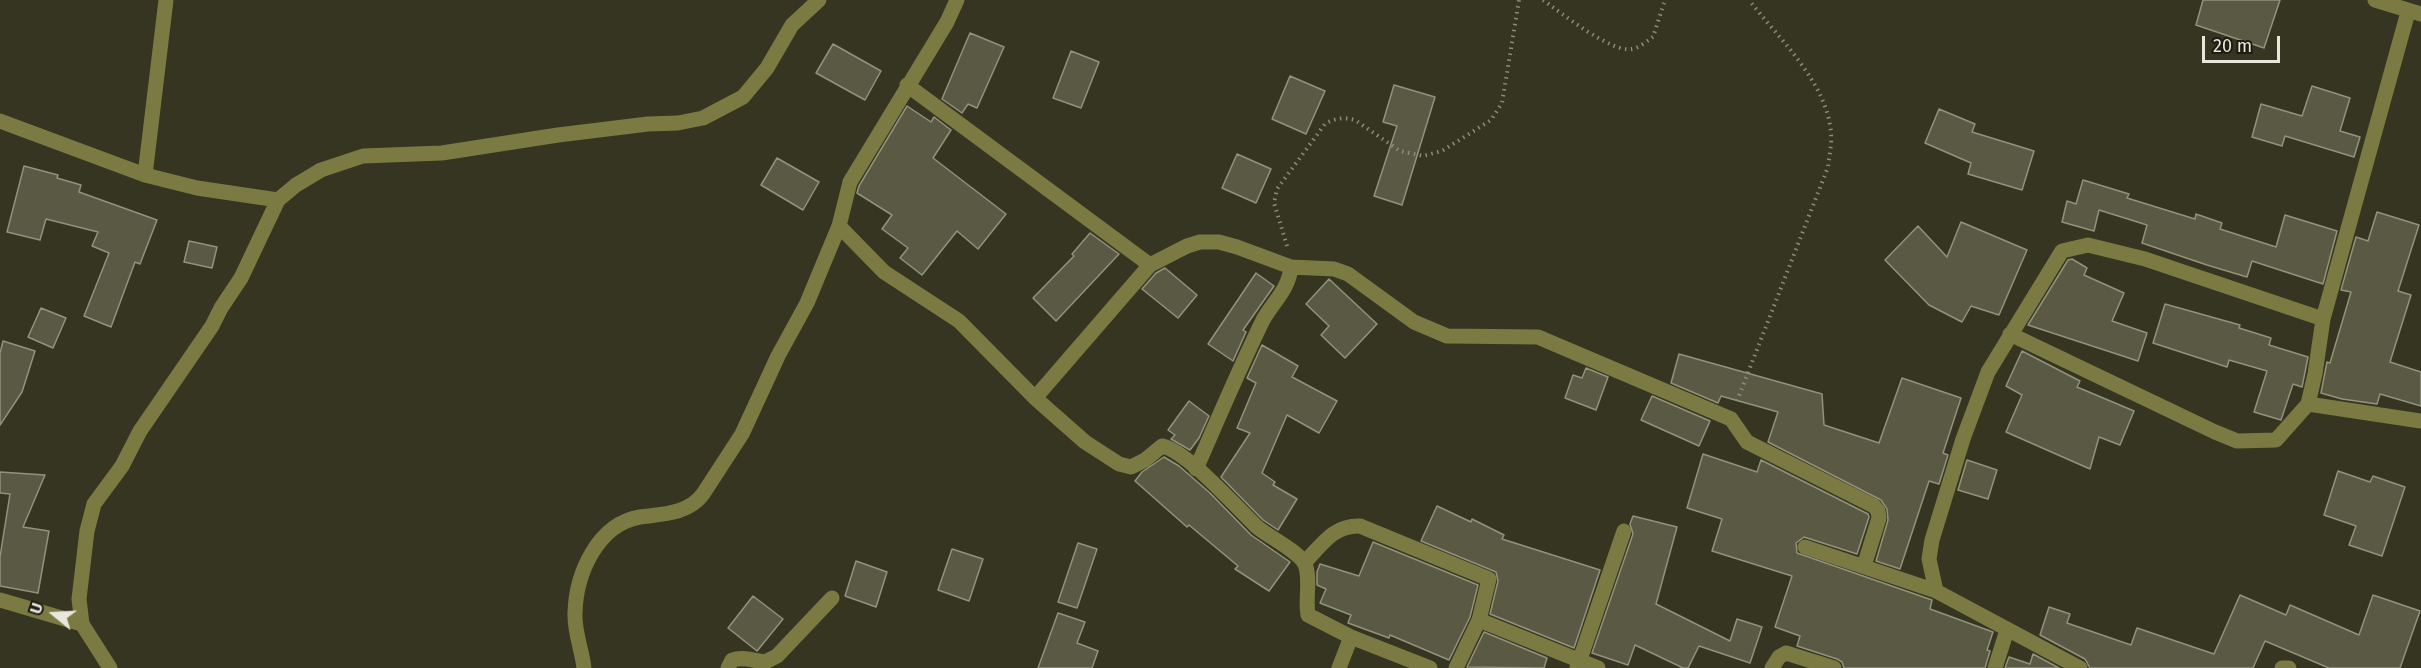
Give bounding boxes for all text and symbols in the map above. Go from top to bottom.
scale bar [2205,24,2283,62]
text: 20 m [2213,35,2252,57]
north arrow [24,584,84,644]
text: U [26,600,47,616]

